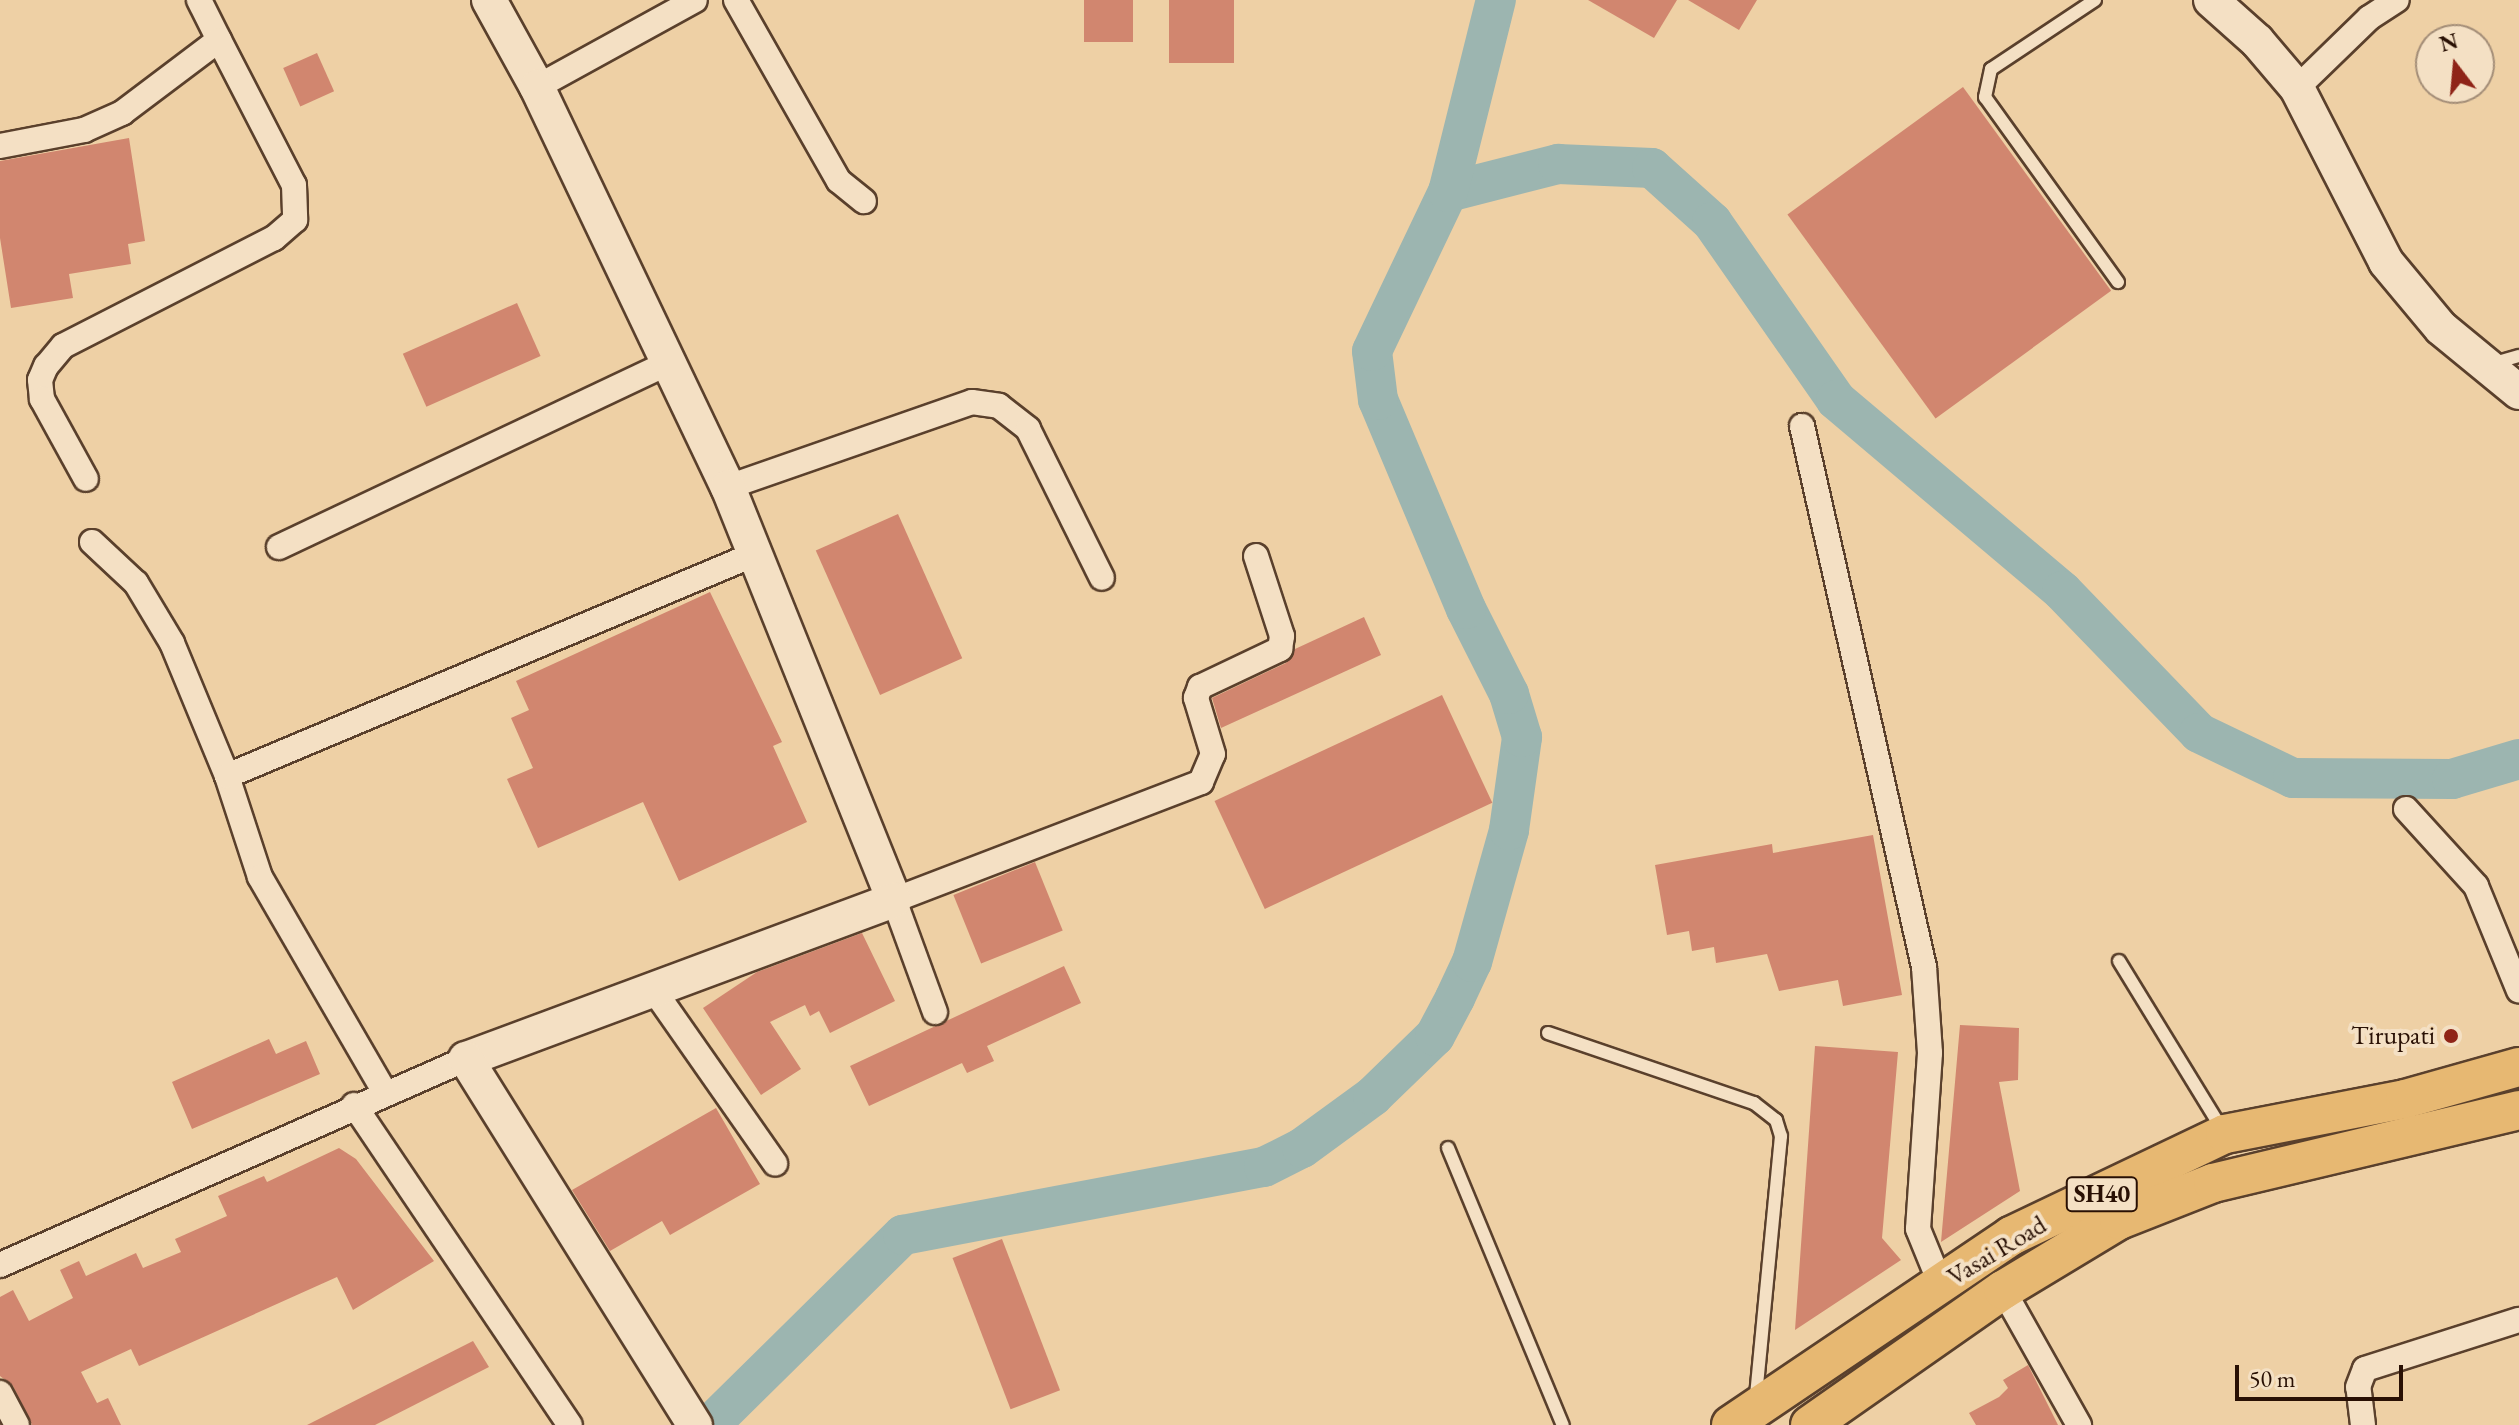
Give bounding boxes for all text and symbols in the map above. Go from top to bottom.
north arrow [2415,24,2495,104]
text: N [2436,26,2461,59]
place label: Tirupati [2351,1020,2435,1052]
marker: Tirupati [2442,1027,2460,1045]
road number: SH40 [2064,1174,2140,1214]
street label: Vasai Road [1942,1209,2052,1293]
scale bar [2239,1349,2407,1399]
text: 50 m [2249,1363,2296,1394]

